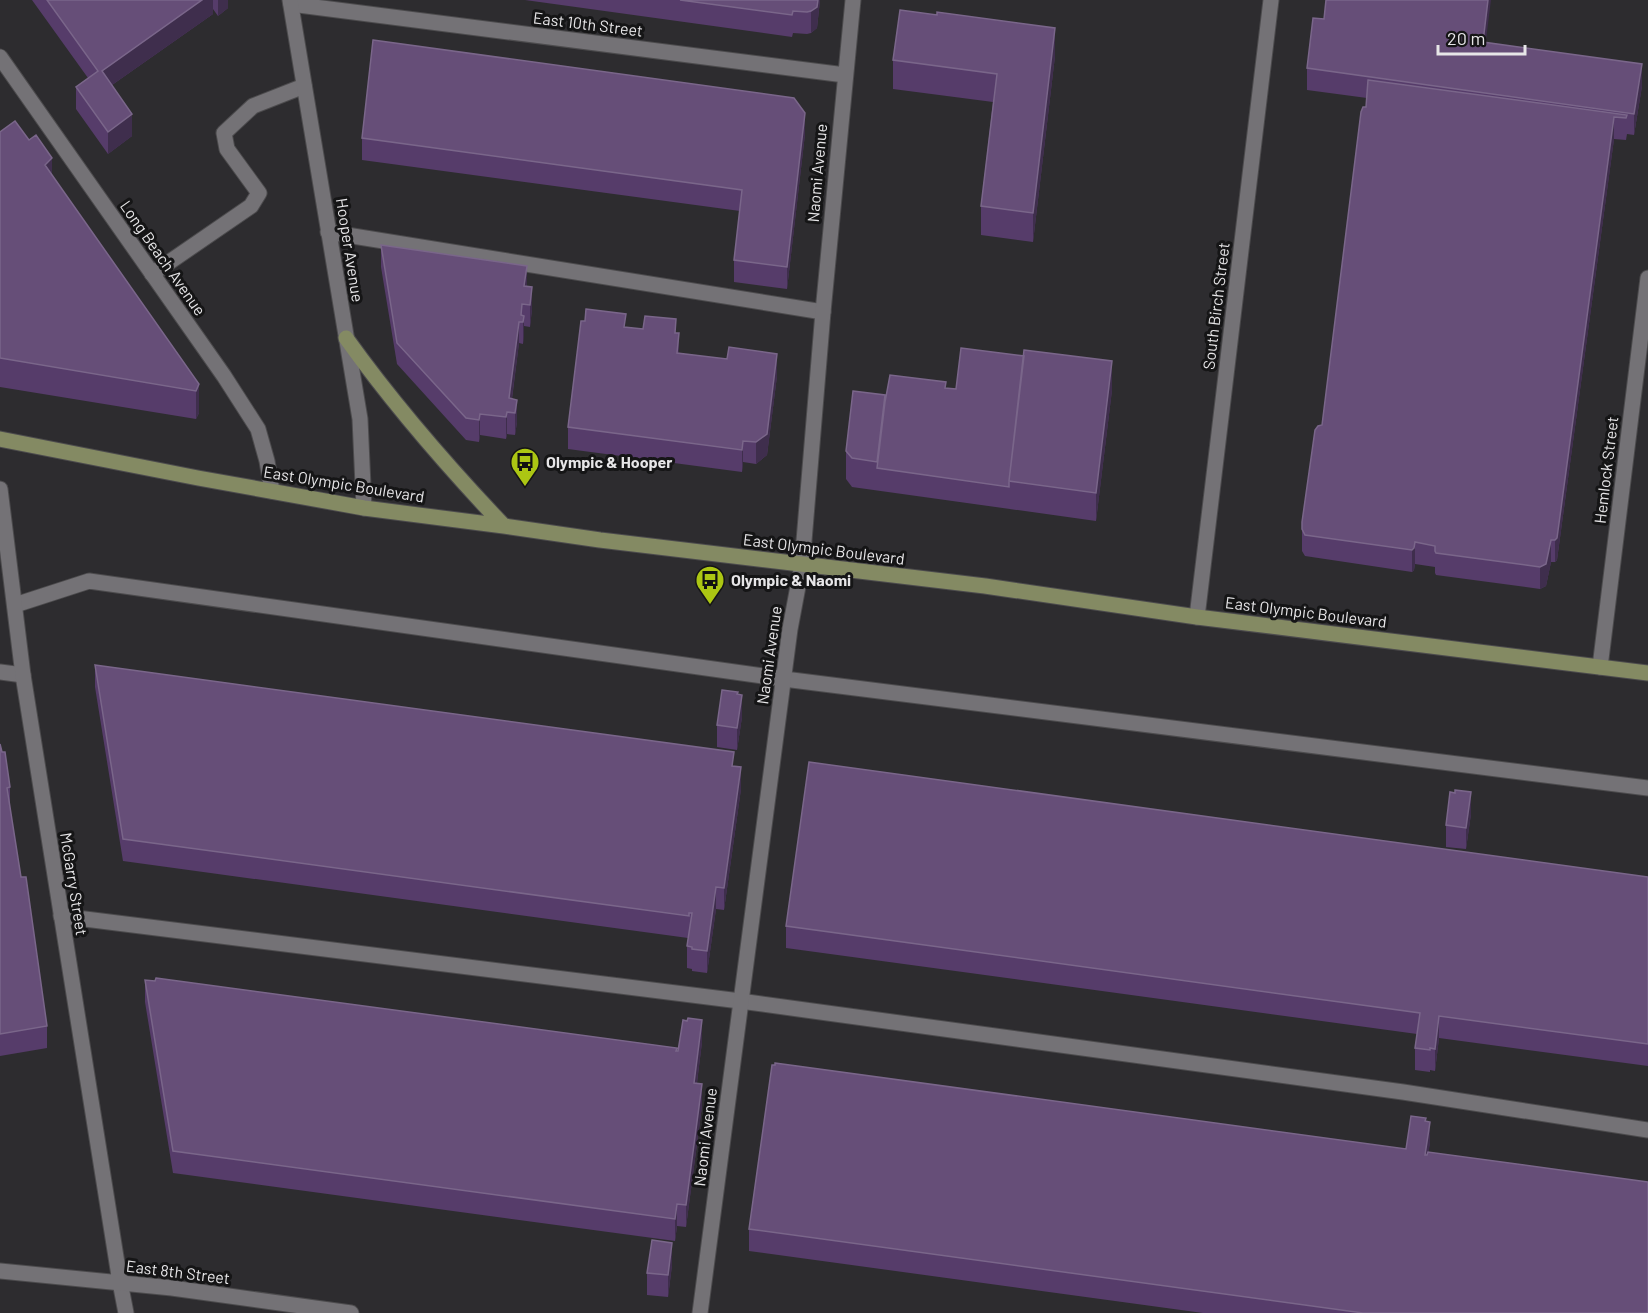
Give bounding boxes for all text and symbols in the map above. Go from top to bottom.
street label: East 10th Street [532,7,644,40]
scale bar [1438,18,1525,56]
text: 20 m [1447,27,1485,49]
street label: Naomi Avenue [803,123,830,223]
street label: Long Beach Avenue [117,197,210,319]
street label: Hooper Avenue [333,197,368,303]
street label: South Birch Street [1198,241,1233,371]
street label: Hemlock Street [1590,415,1622,525]
bus stop icon: Olympic & Hooper [509,446,541,488]
place label: Olympic & Hooper [546,452,672,471]
street label: East Olympic Boulevard [262,461,426,506]
street label: East Olympic Boulevard [742,529,906,568]
bus stop icon: Olympic & Naomi [694,564,726,606]
place label: Olympic & Naomi [731,570,851,589]
street label: East Olympic Boulevard [1224,592,1388,631]
street label: Naomi Avenue [752,605,785,705]
street label: McGarry Street [57,831,92,937]
street label: Naomi Avenue [689,1087,720,1187]
street label: East 8th Street [125,1256,231,1287]

